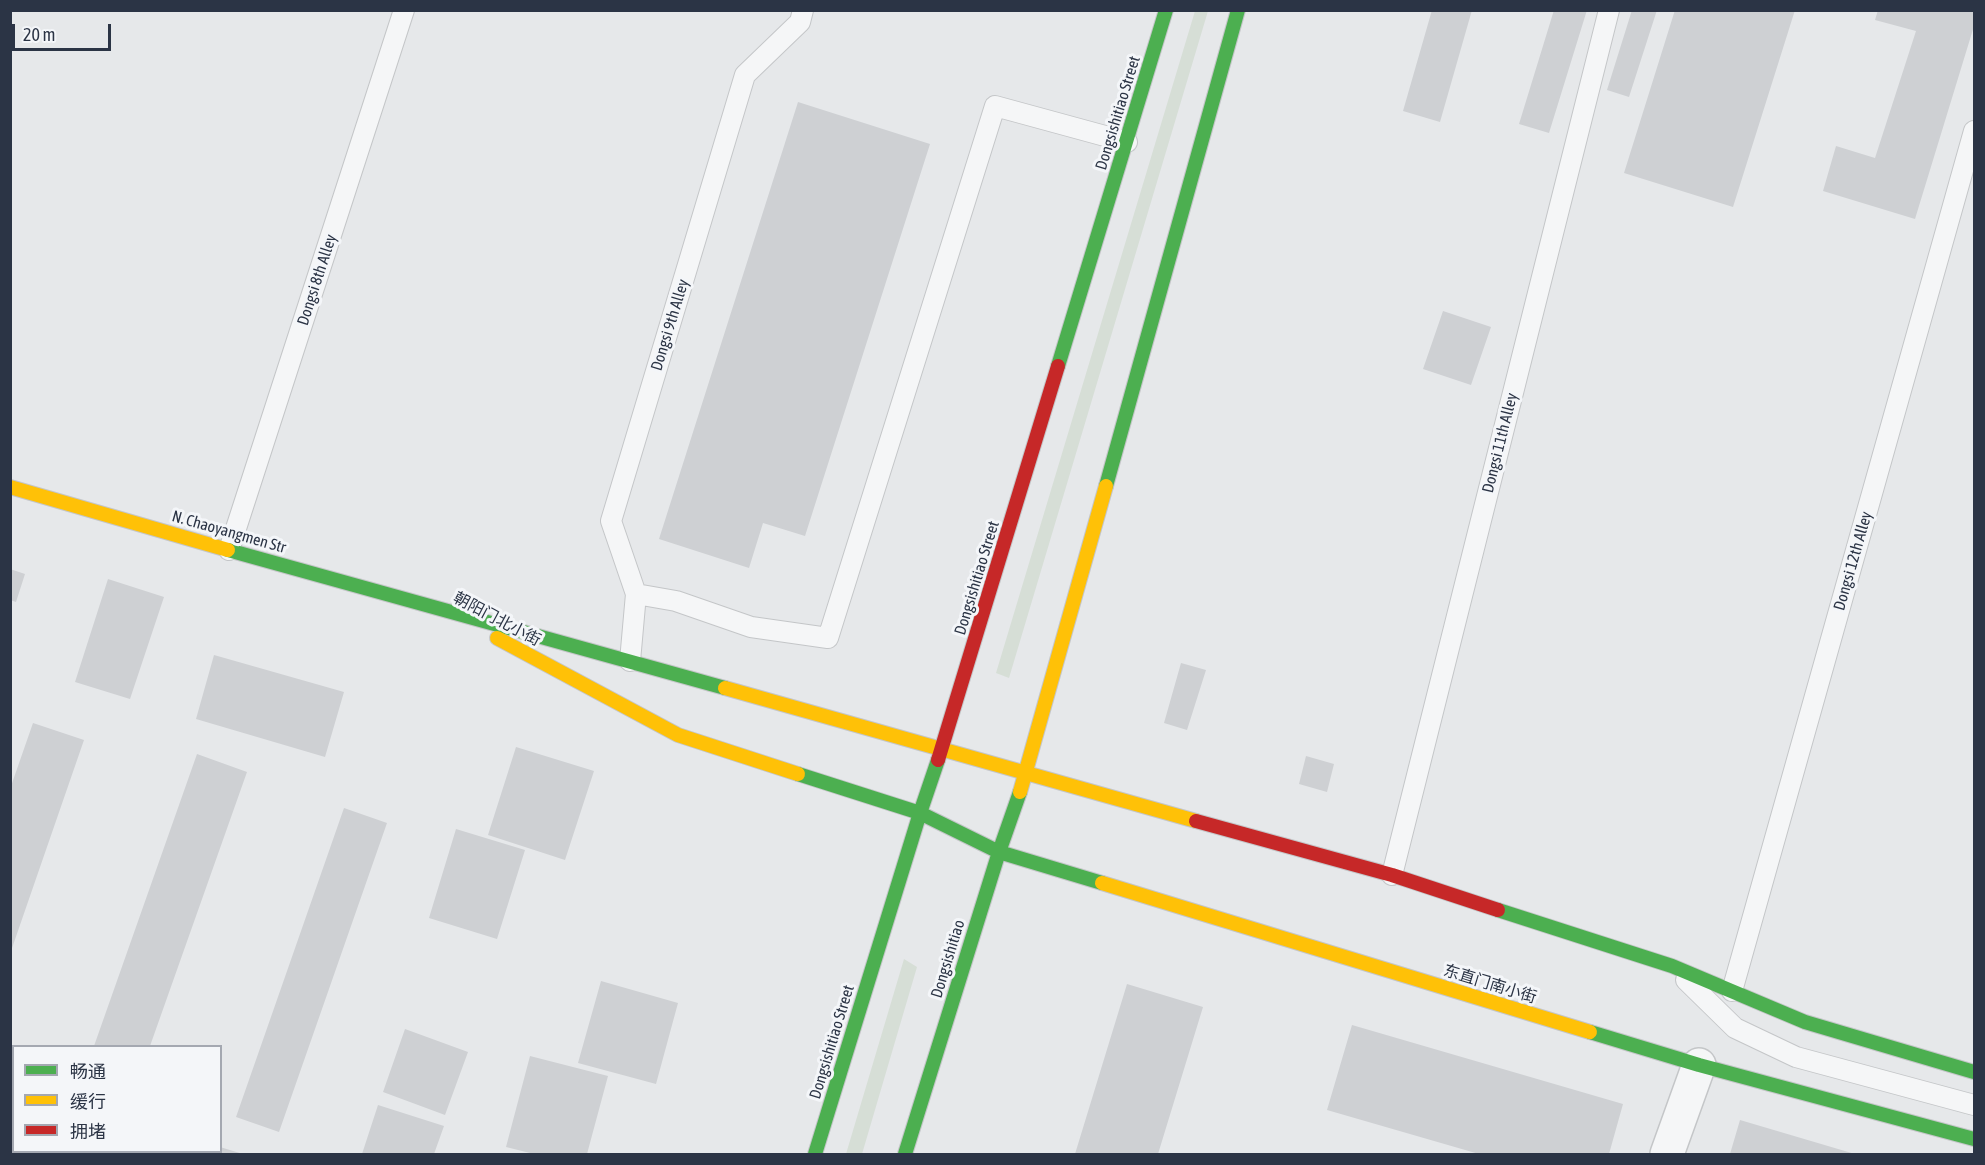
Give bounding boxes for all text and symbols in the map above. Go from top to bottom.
scale bar [15,12,114,50]
text: 20 m [23,24,55,45]
street label: Dongsishitiao Street [1092,54,1144,172]
street label: Dongsi 8th Alley [293,232,341,328]
street label: Dongsi 9th Alley [647,277,693,373]
street label: Dongsi 11th Alley [1478,391,1522,495]
street label: N. Chaoyangmen Str [170,507,288,557]
street label: Dongsi 12th Alley [1830,509,1876,613]
street label: Dongsishitiao Street [951,519,1003,637]
street label: 朝阳门北小街 [450,588,544,650]
street label: Dongsishitiao [927,918,969,1000]
street label: 东直门南小街 [1441,961,1539,1007]
street label: Dongsishitiao Street [806,983,858,1101]
legend [12,1045,222,1153]
text: 畅通 [70,1061,106,1082]
text: 缓行 [70,1091,106,1112]
text: 拥堵 [70,1121,106,1142]

